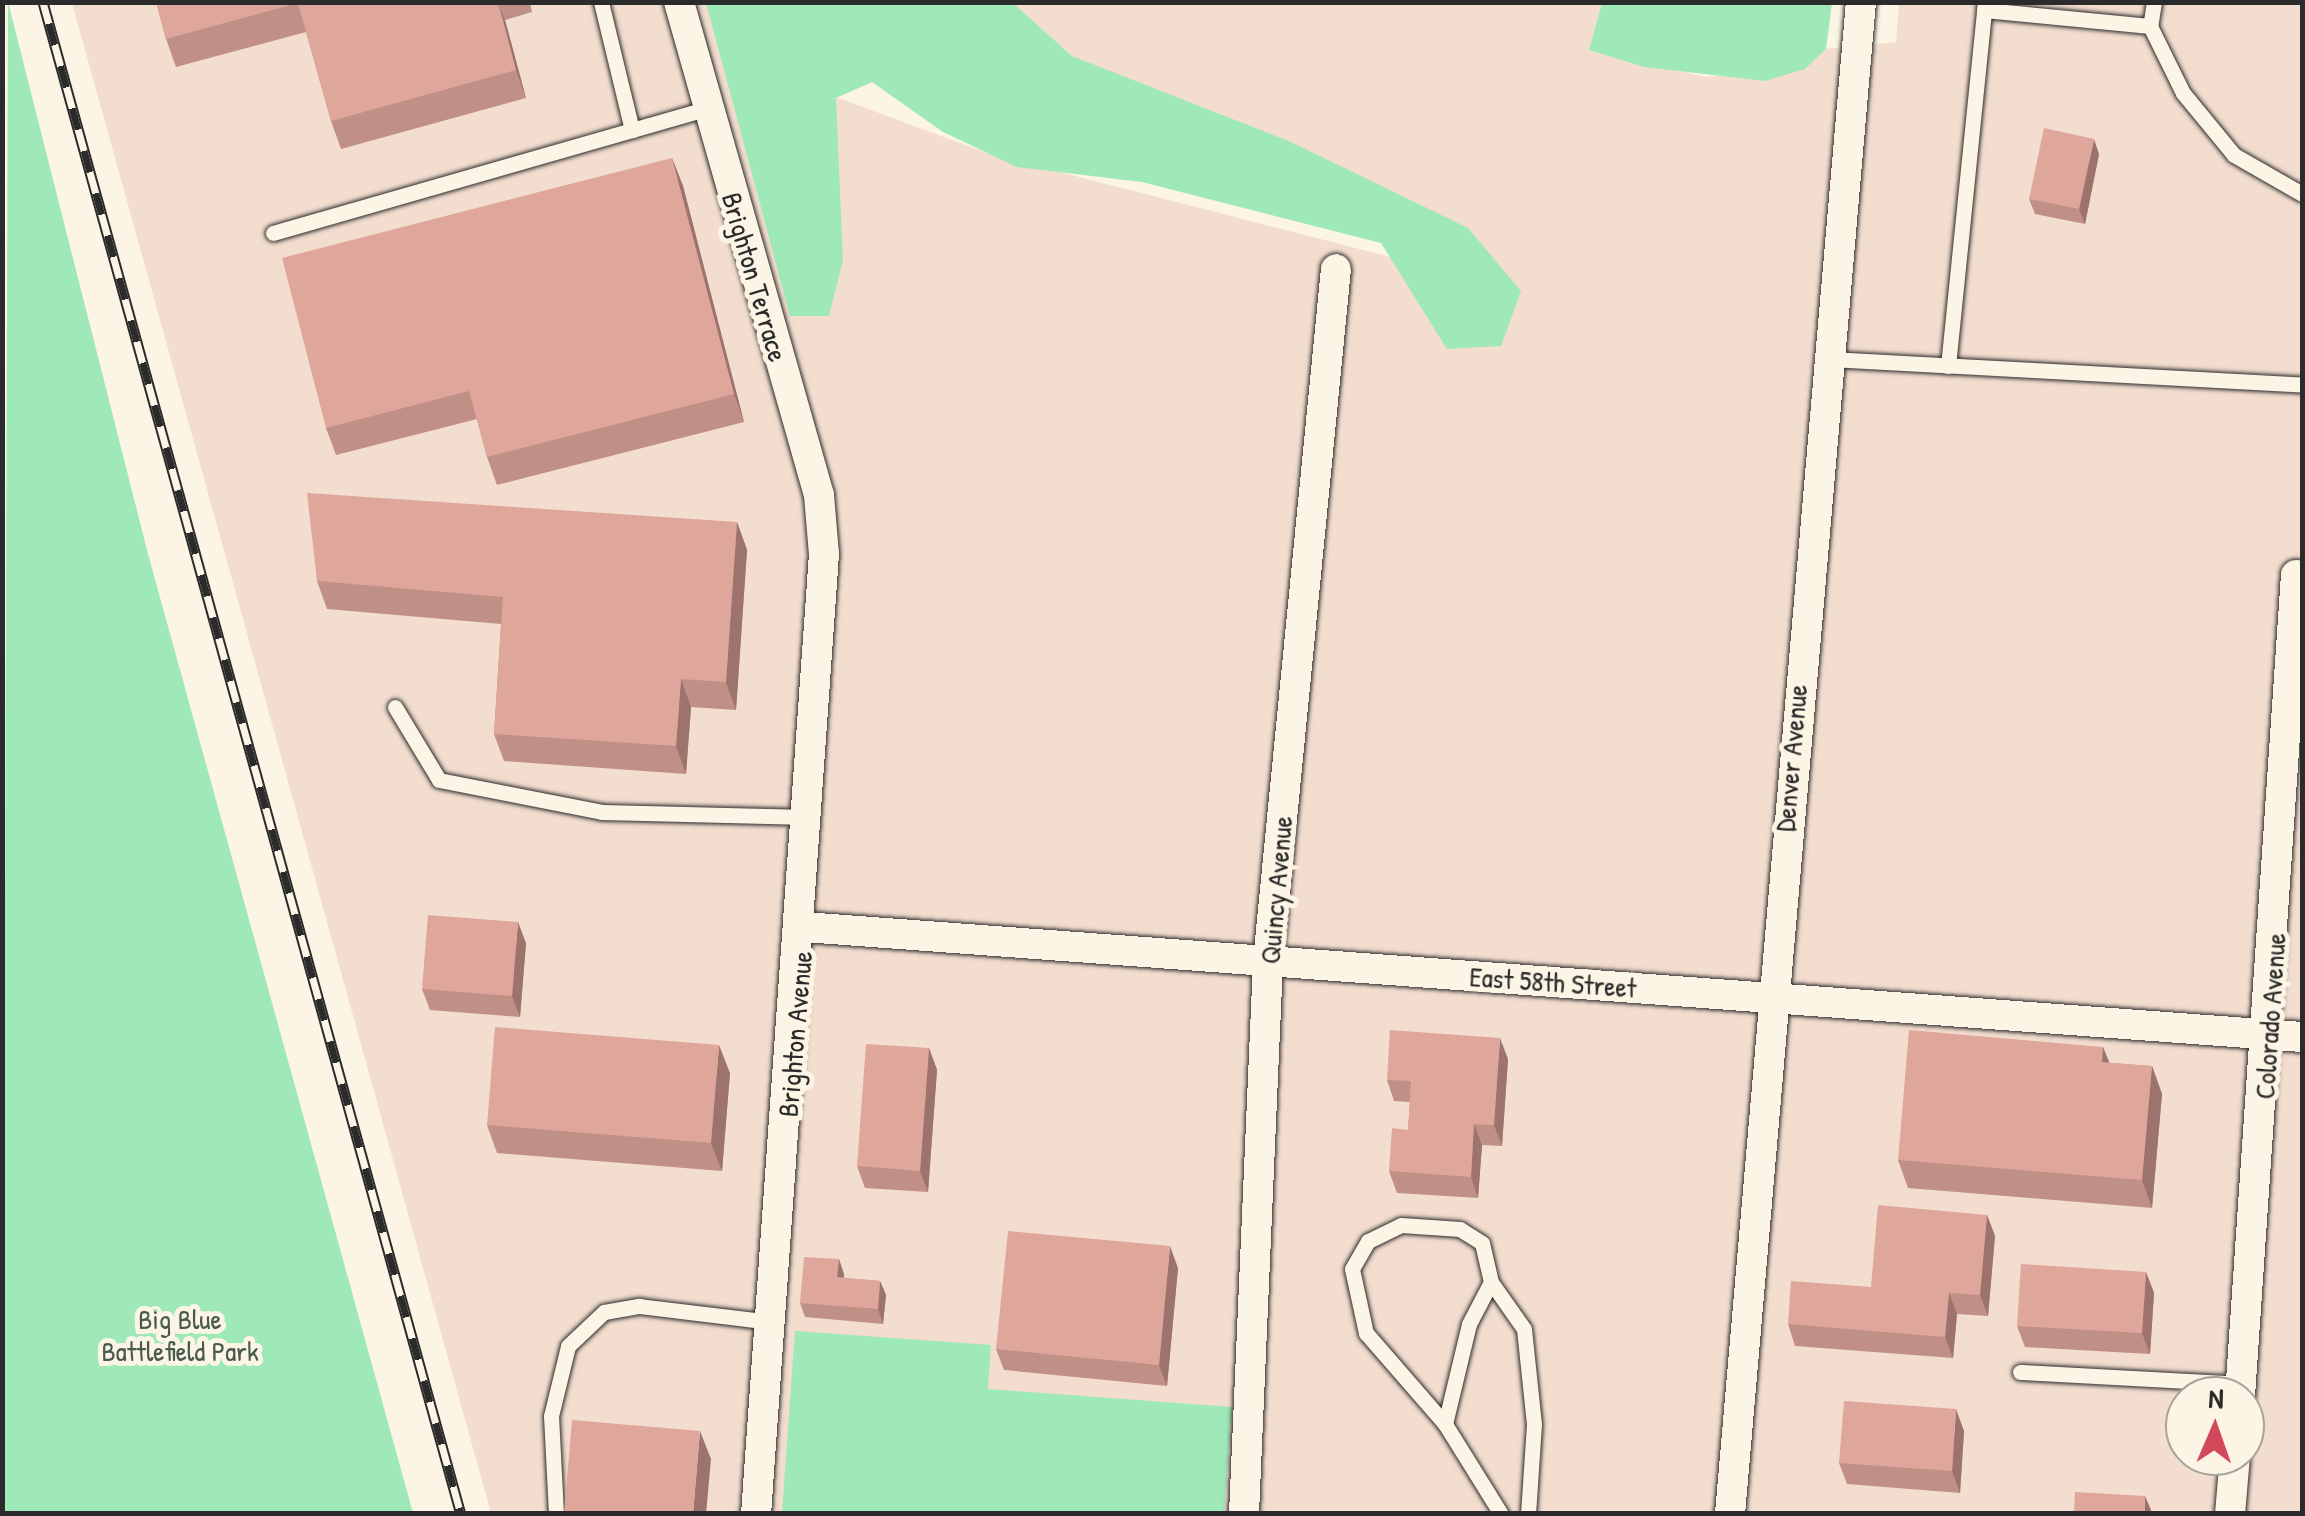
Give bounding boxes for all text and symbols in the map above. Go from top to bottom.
street label: Brighton Terrace [715,189,795,365]
street label: Denver Avenue [1768,683,1814,833]
street label: Quincy Avenue [1253,815,1299,965]
street label: Colorado Avenue [2247,932,2293,1100]
street label: Brighton Avenue [771,950,819,1118]
street label: East 58th Street [1468,959,1638,1005]
park label: Big Blue Battlefield Park [101,1302,259,1368]
north arrow [2165,1376,2265,1476]
text: N [2208,1379,2224,1417]

